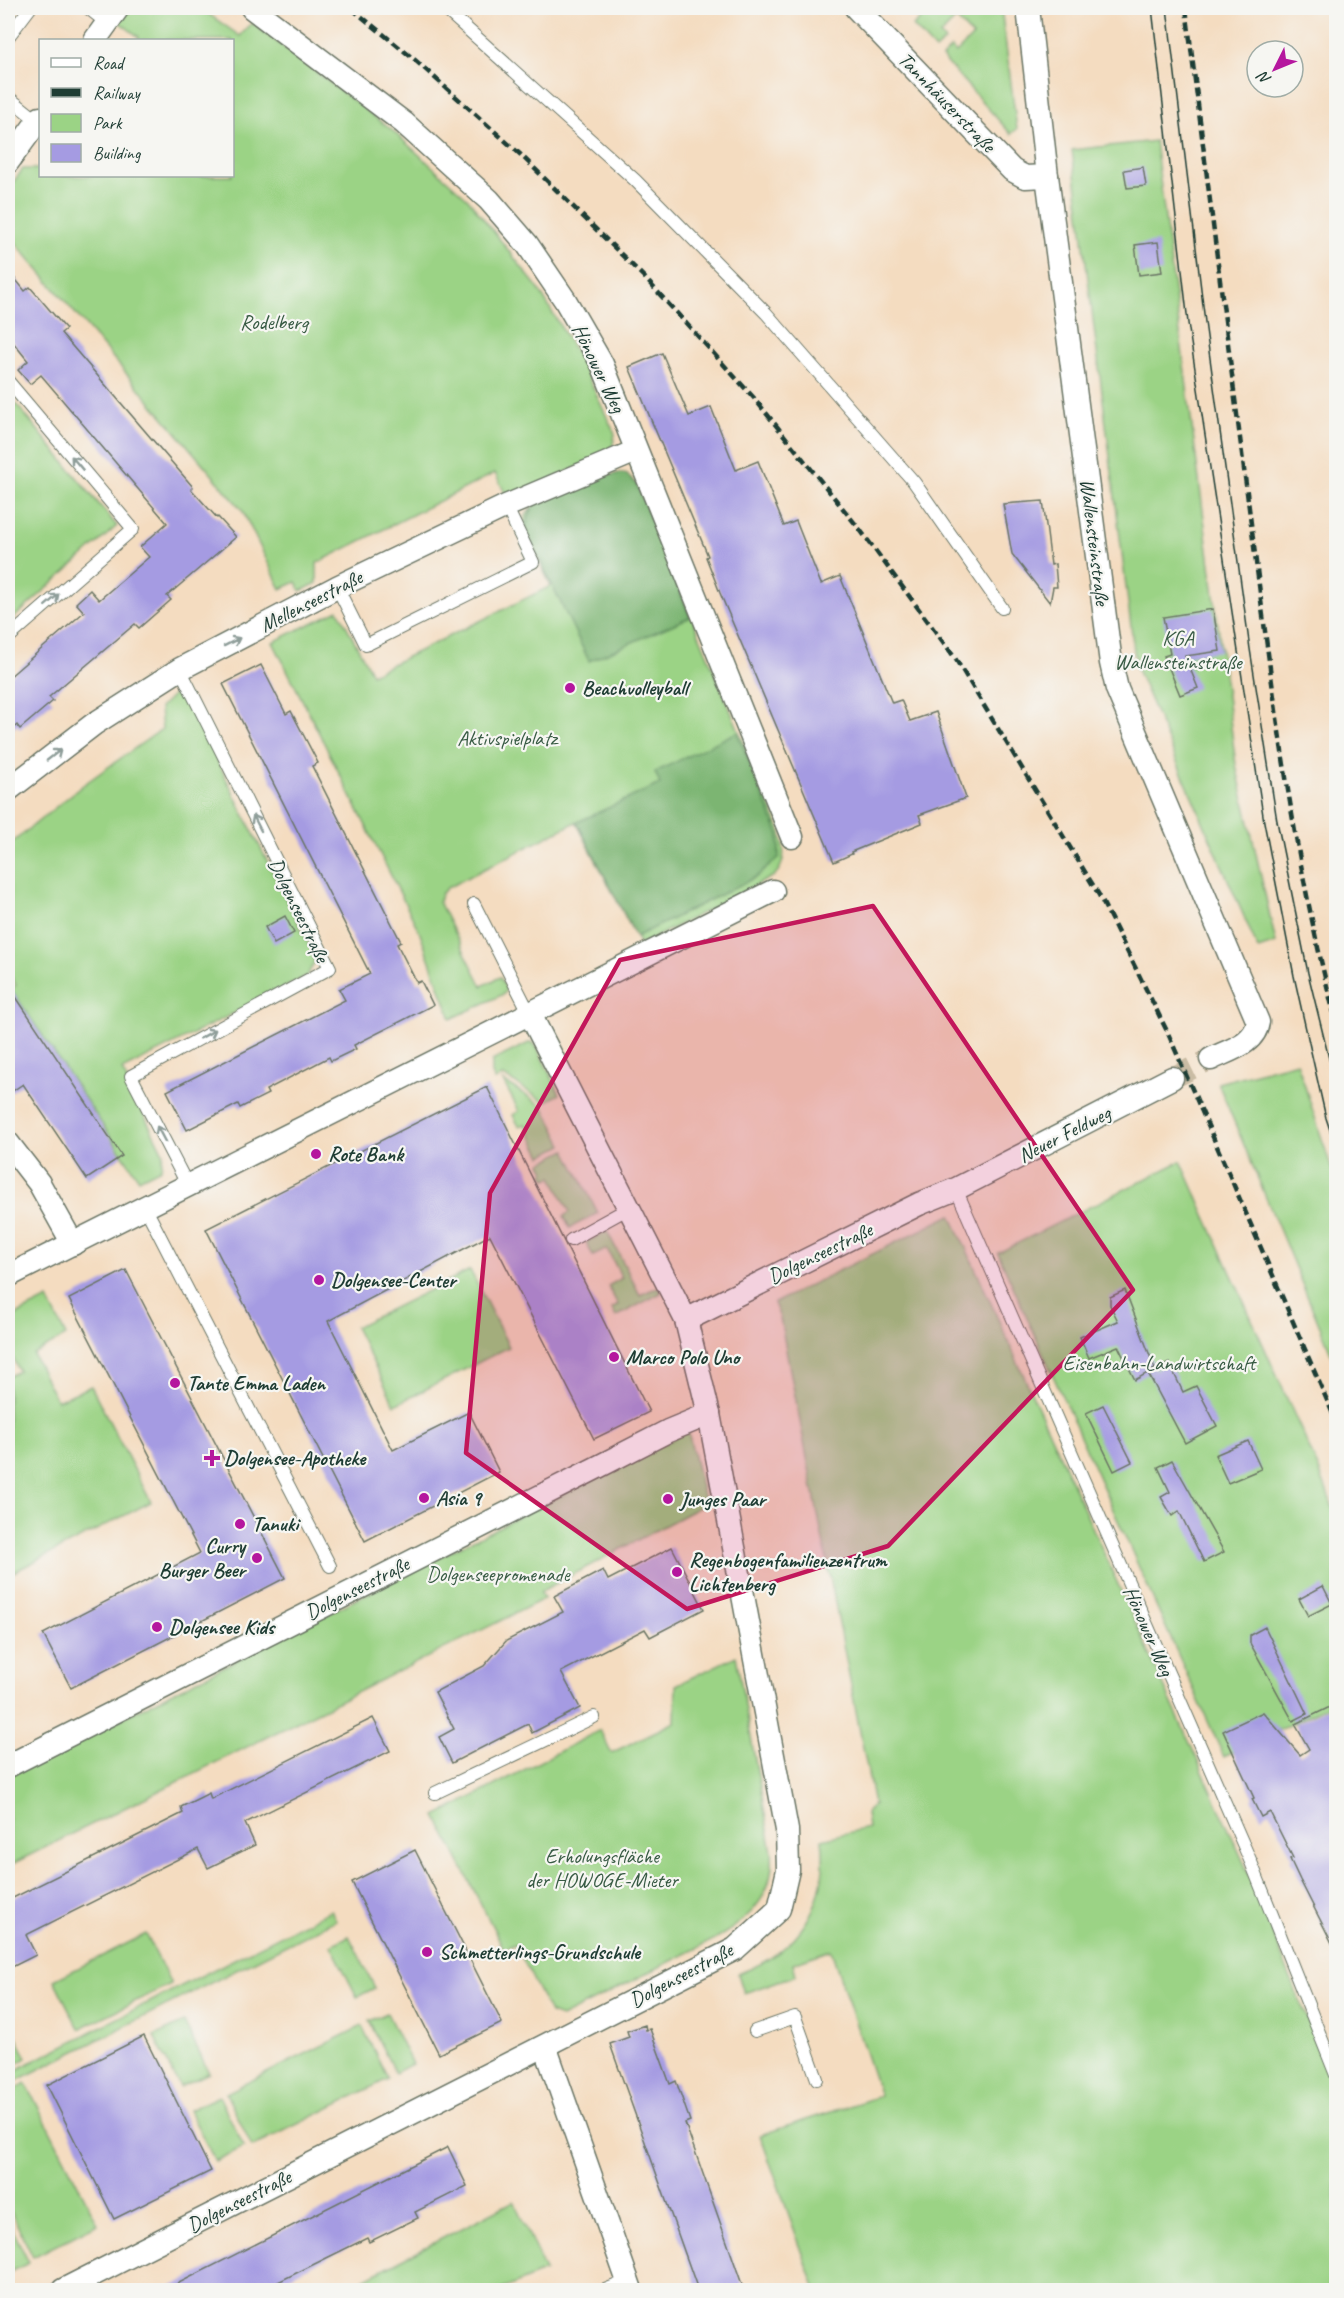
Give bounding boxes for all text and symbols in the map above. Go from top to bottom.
legend [39,39,234,177]
north arrow [1245,39,1305,99]
street label: Tannhäuserstraße [893,46,1003,159]
text: Road [93,52,126,74]
text: N [1252,66,1275,89]
text: Railway [93,82,141,104]
text: Park [93,112,123,134]
text: Building [93,142,142,164]
park label: Rodelberg [240,309,310,335]
street label: Hönower Weg [566,319,632,418]
one-way arrow [70,456,84,471]
street label: Wallensteinstraße [1074,477,1116,609]
street label: Mellenseestraße [255,563,369,638]
one-way arrow [44,593,60,606]
park label: KGA Wallensteinstraße [1114,625,1244,675]
one-way arrow [222,636,240,647]
place label: Beachvolleyball [582,675,692,701]
marker: Beachvolleyball [563,681,577,695]
park label: Aktivspielplatz [457,725,559,751]
one-way arrow [46,748,62,761]
one-way arrow [251,815,263,833]
street label: Dolgenseestraße [263,853,336,968]
one-way arrow [199,1028,217,1039]
street label: Neuer Feldweg [1013,1099,1116,1168]
one-way arrow [154,1125,166,1143]
place label: Rote Bank [328,1141,405,1167]
marker: Rote Bank [309,1147,323,1161]
street label: Dolgenseestraße [763,1216,878,1289]
place label: Dolgensee-Center [331,1267,458,1293]
marker: Dolgensee-Center [312,1273,326,1287]
place label: Marco Polo Uno [626,1344,742,1370]
marker: Marco Polo Uno [607,1350,621,1364]
park label: Eisenbahn-Landwirtschaft [1063,1350,1257,1376]
place label: Tante Emma Laden [187,1370,327,1396]
marker: Tante Emma Laden [168,1376,182,1390]
place label: Dolgensee-Apotheke [224,1445,367,1471]
marker: Dolgensee-Apotheke [205,1451,219,1465]
place label: Asia 9 [436,1485,484,1511]
place label: Junges Paar [678,1486,768,1512]
marker: Asia 9 [417,1491,431,1505]
marker: Junges Paar [661,1492,675,1506]
place label: Tanuki [252,1511,301,1537]
marker: Tanuki [233,1517,247,1531]
place label: Curry Burger Beer [159,1533,248,1583]
place label: Regenbogenfamilienzentrum Lichtenberg [689,1547,888,1597]
street label: Dolgenseestraße [301,1550,415,1625]
marker: Curry Burger Beer [250,1551,264,1565]
park label: Dolgenseepromenade [426,1561,571,1587]
marker: Regenbogenfamilienzentrum Lichtenberg [670,1565,684,1579]
street label: Hönower Weg [1118,1582,1181,1681]
place label: Dolgensee Kids [169,1614,277,1640]
marker: Dolgensee Kids [150,1620,164,1634]
park label: Erholungsfläche der HOWOGE-Mieter [526,1843,679,1893]
street label: Dolgenseestraße [625,1936,739,2013]
place label: Schmetterlings-Grundschule [439,1939,642,1965]
marker: Schmetterlings-Grundschule [420,1945,434,1959]
street label: Dolgenseestraße [183,2163,297,2238]

